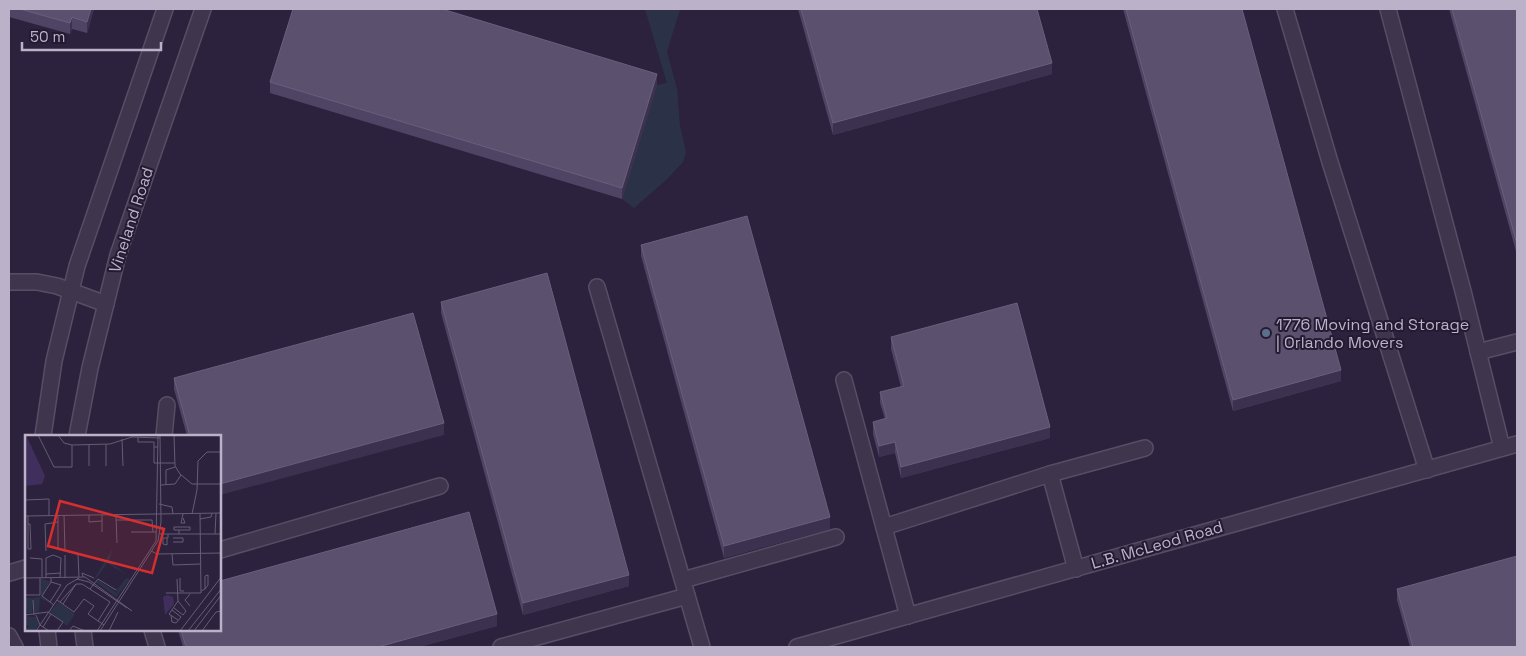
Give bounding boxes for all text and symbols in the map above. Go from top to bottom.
scale bar [22,20,161,52]
text: 50 m [30,27,65,46]
street label: Vineland Road [104,165,158,275]
place label: 1776 Moving and Storage | Orlando Movers [1276,314,1469,353]
marker: 1776 Moving and Storage | Orlando Movers [1260,327,1272,339]
inset map [25,435,221,631]
street label: L.B. McLeod Road [1089,516,1225,574]

